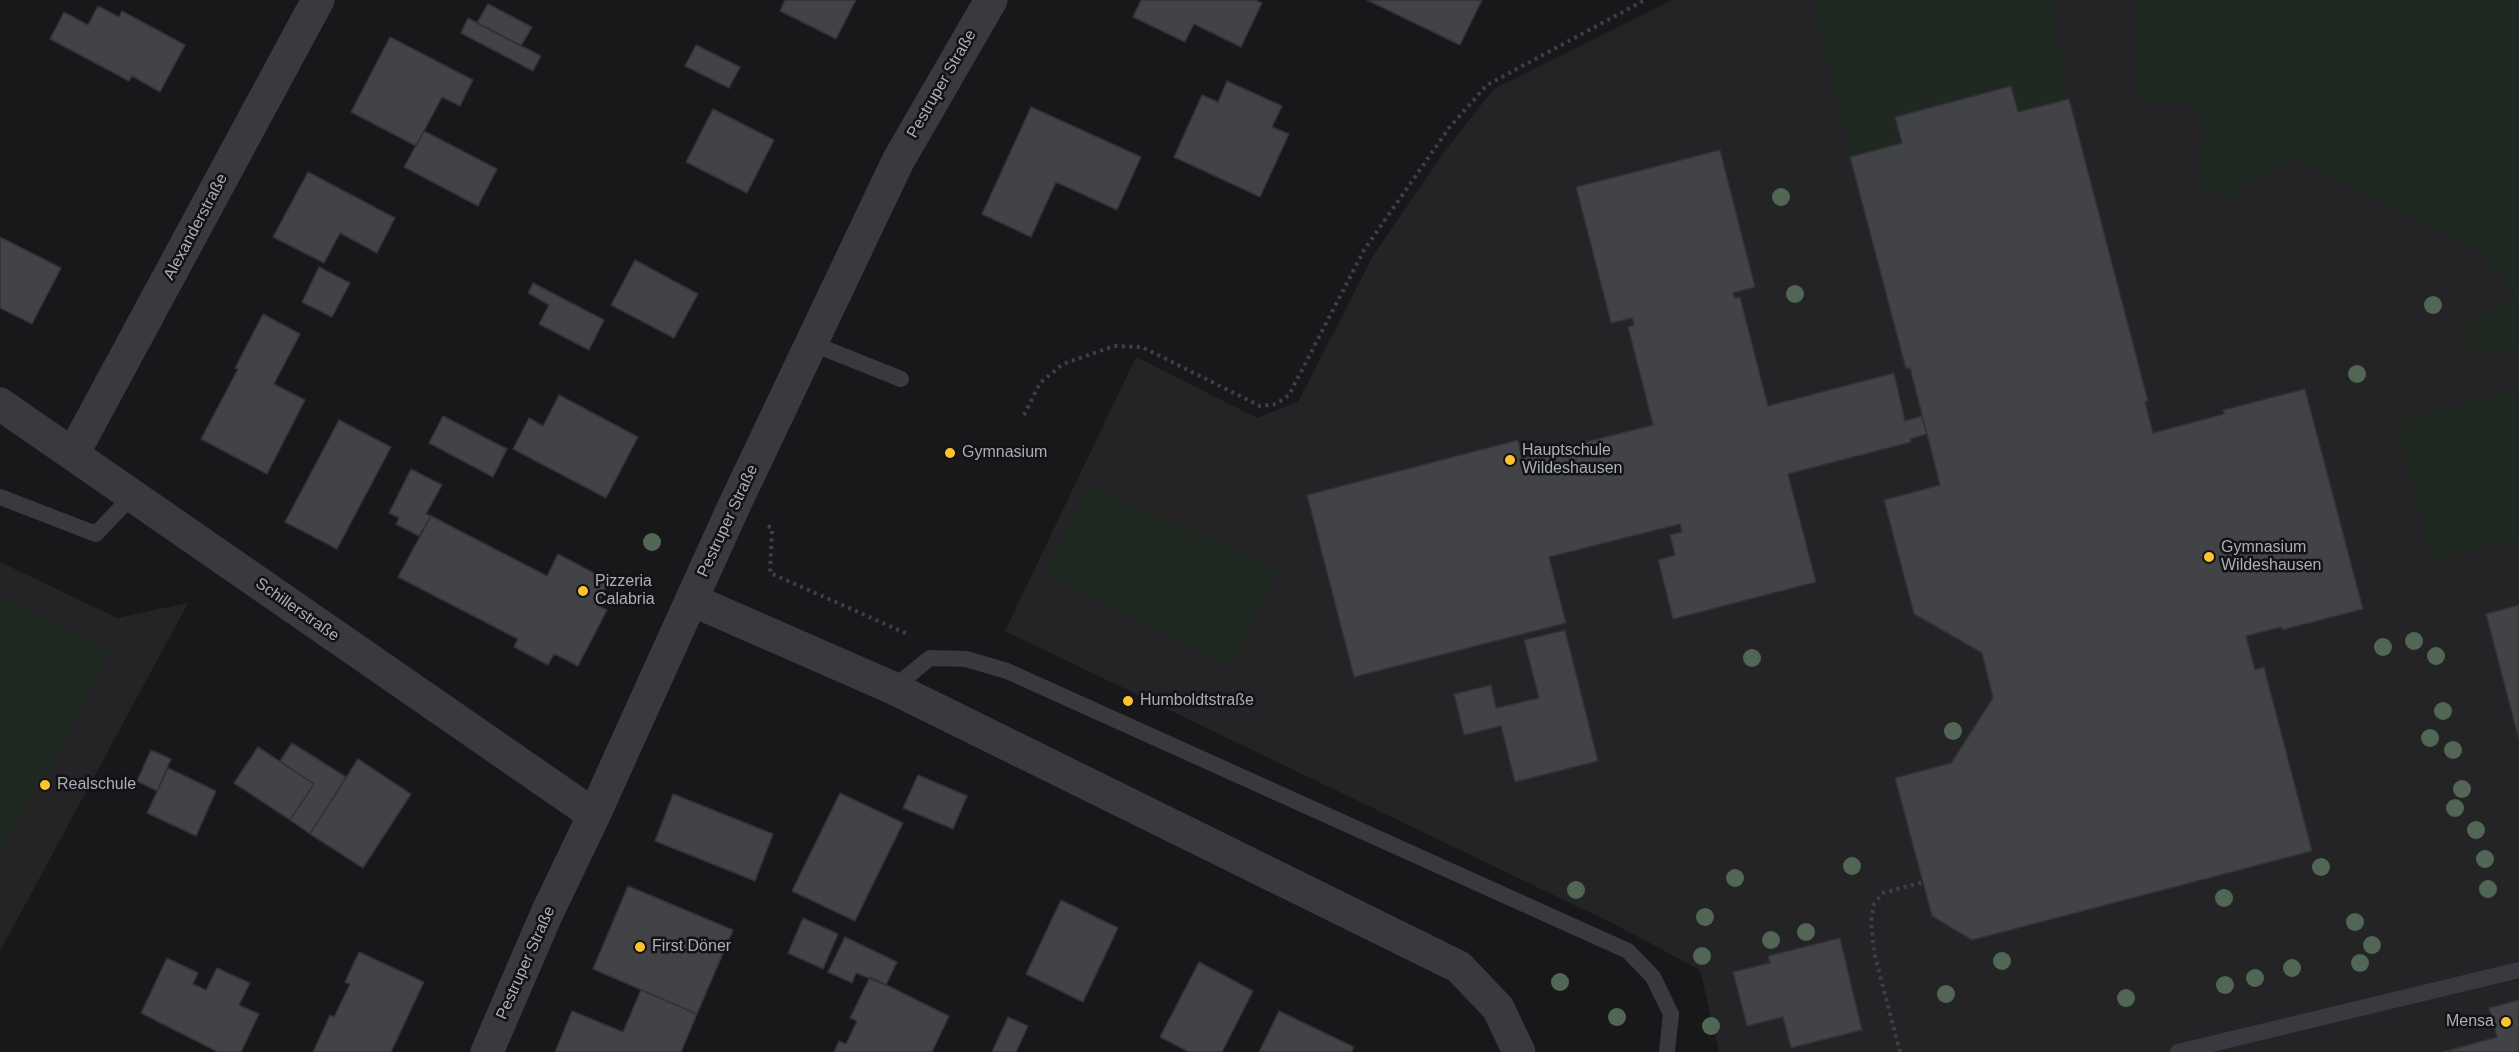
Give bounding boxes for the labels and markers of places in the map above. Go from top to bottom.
place label: Hauptschule Wildeshausen [1522,441,1622,479]
place label: Gymnasium [962,443,1047,463]
marker: Gymnasium [943,446,957,460]
marker: Hauptschule Wildeshausen [1503,453,1517,467]
place label: Gymnasium Wildeshausen [2221,538,2322,576]
marker: Gymnasium Wildeshausen [2202,550,2216,564]
place label: Pizzeria Calabria [595,572,655,610]
marker: Pizzeria Calabria [576,584,590,598]
place label: Humboldtstraße [1140,691,1254,711]
marker: Humboldtstraße [1121,694,1135,708]
place label: Realschule [57,775,136,795]
marker: Realschule [38,778,52,792]
place label: First Döner [652,937,731,957]
marker: First Döner [633,940,647,954]
place label: Mensa [2446,1012,2494,1032]
marker: Mensa [2499,1015,2513,1029]

